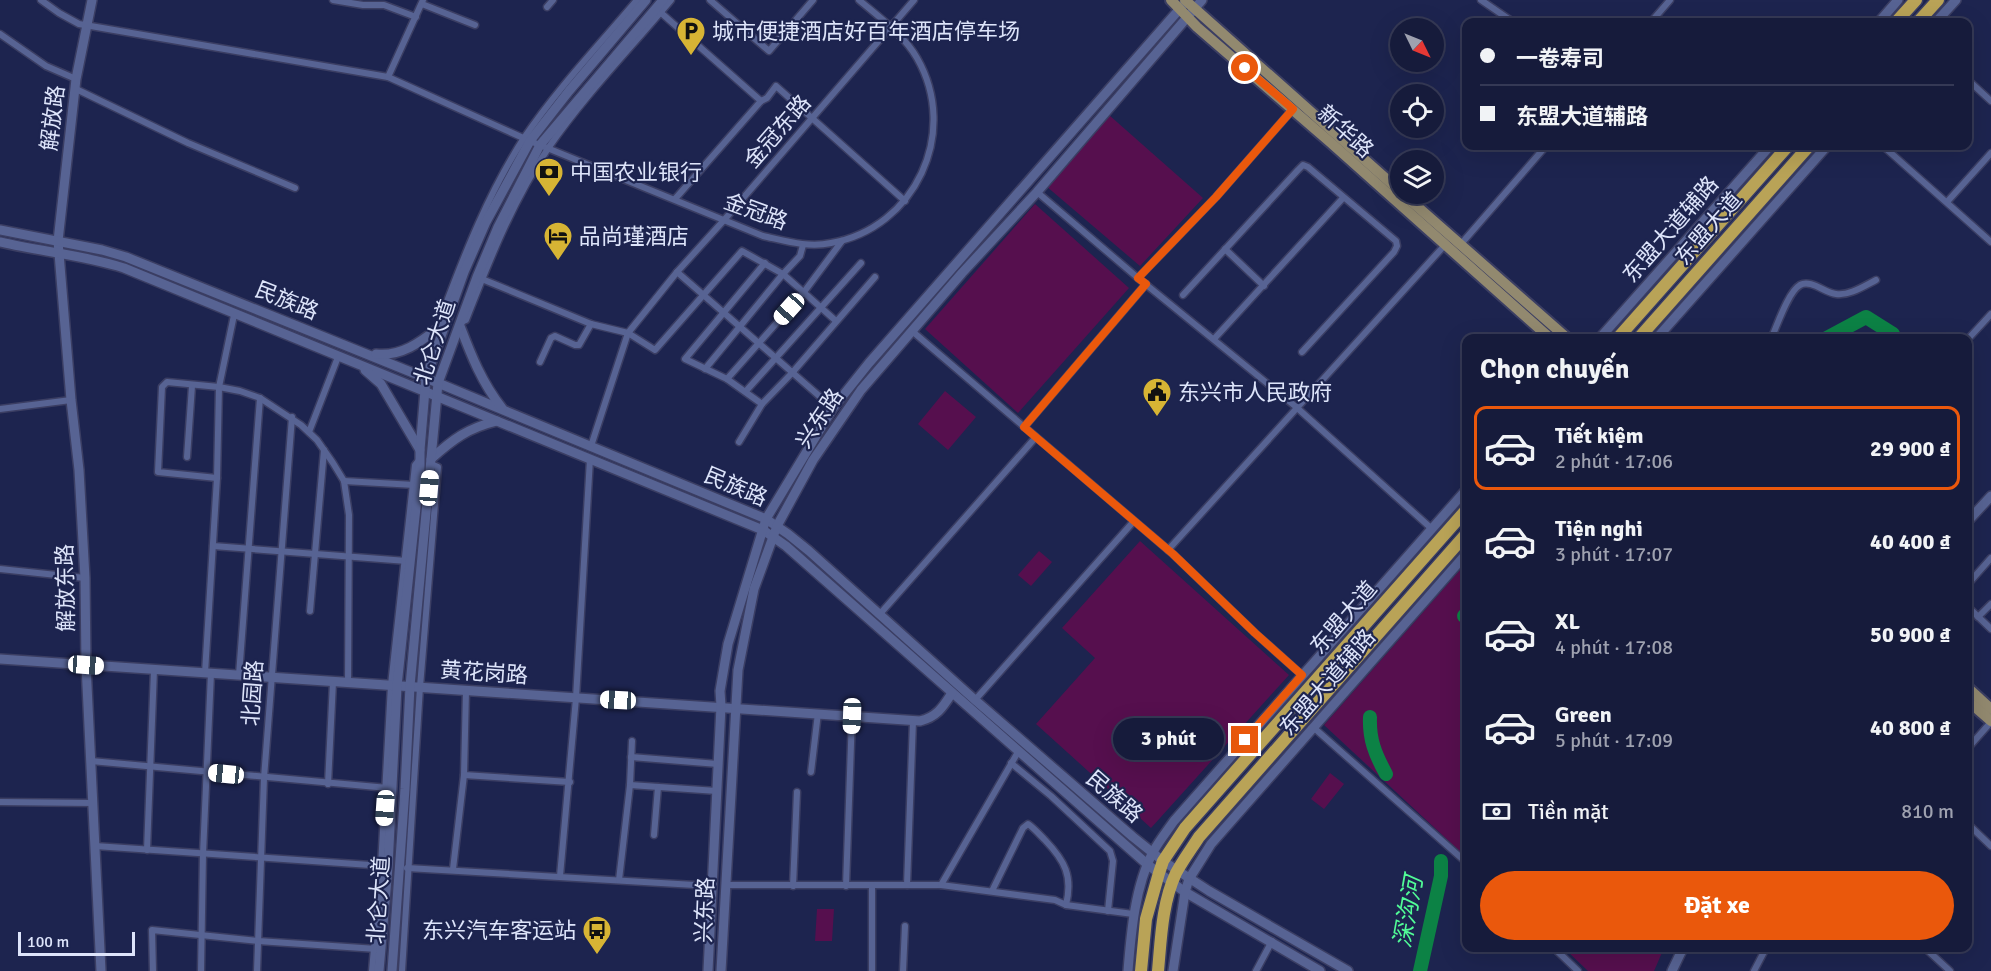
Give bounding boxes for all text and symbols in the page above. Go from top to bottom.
parking icon: 城市便捷酒店好百年酒店停车场 [675,15,707,57]
place label: 城市便捷酒店好百年酒店停车场 [712,18,1020,45]
north arrow [1390,18,1444,72]
map controls [1390,18,1444,204]
text: 一卷寿司 [1516,45,1604,72]
route start [1231,54,1258,81]
street label: 解放路 [35,84,70,152]
button: locate [1390,84,1444,138]
street label: 金冠东路 [738,89,816,173]
street label: 新华路 [1312,99,1379,163]
text: 东盟大道辅路 [1516,103,1648,130]
button: layers [1390,150,1444,204]
bank icon: 中国农业银行 [533,156,565,198]
place label: 中国农业银行 [570,159,702,186]
street label: 东盟大道辅路 [1617,171,1724,288]
street label: 东盟大道 [1669,186,1747,270]
street label: 金冠路 [720,187,791,235]
hotel icon: 品尚瑾酒店 [542,220,574,262]
place label: 品尚瑾酒店 [579,223,689,250]
street label: 民族路 [251,276,322,325]
car [770,290,808,328]
street label: 北仑大道 [408,296,461,388]
text: Chọn chuyến [1480,353,1629,386]
public building icon: 东兴市人民政府 [1141,376,1173,418]
place label: 东兴市人民政府 [1178,379,1332,406]
street label: 兴东路 [790,383,849,453]
icon: car [1483,421,1537,475]
text: Tiết kiệm [1555,422,1643,449]
text: 29 900 ₫ [1870,435,1951,462]
text: 2 phút · 17:06 [1555,449,1673,474]
street label: 民族路 [700,461,771,512]
car [418,469,440,507]
icon: car [1483,514,1537,568]
text: Tiện nghi [1555,515,1643,542]
text: 40 400 ₫ [1870,528,1951,555]
text: 3 phút · 17:07 [1555,542,1673,567]
street label: 解放东路 [51,544,80,632]
street label: 东盟大道 [1304,575,1382,659]
icon: car [1483,607,1537,661]
text: XL [1555,608,1580,635]
text: 50 900 ₫ [1870,621,1951,648]
street label: 东盟大道辅路 [1274,624,1381,741]
text: 4 phút · 17:08 [1555,635,1673,660]
car [67,655,105,675]
street label: 黄花岗路 [439,656,529,689]
street label: 北园路 [237,659,268,727]
car [600,690,636,710]
car [842,698,862,734]
icon: car [1483,700,1537,754]
text: Green [1555,701,1612,728]
text: 40 800 ₫ [1870,714,1951,741]
callout: 3 phút [1113,719,1224,761]
text: 3 phút [1141,726,1196,751]
route end [1231,726,1258,753]
text: 5 phút · 17:09 [1555,728,1673,753]
car [207,763,245,785]
street label: 民族路 [1081,765,1148,828]
car [375,789,395,827]
icon: cash [1480,795,1513,828]
text: Tiền mặt [1528,798,1609,825]
text: 810 m [1901,799,1954,824]
street label: 北仑大道 [362,855,395,945]
water label: 深沟河 [1387,870,1430,950]
button: Đặt xe [1480,871,1954,940]
street label: 兴东路 [690,877,719,943]
bus stop icon: 东兴汽车客运站 [581,914,613,956]
place label: 东兴汽车客运站 [422,917,576,944]
scale bar [18,929,135,956]
text: 100 m [27,932,69,952]

